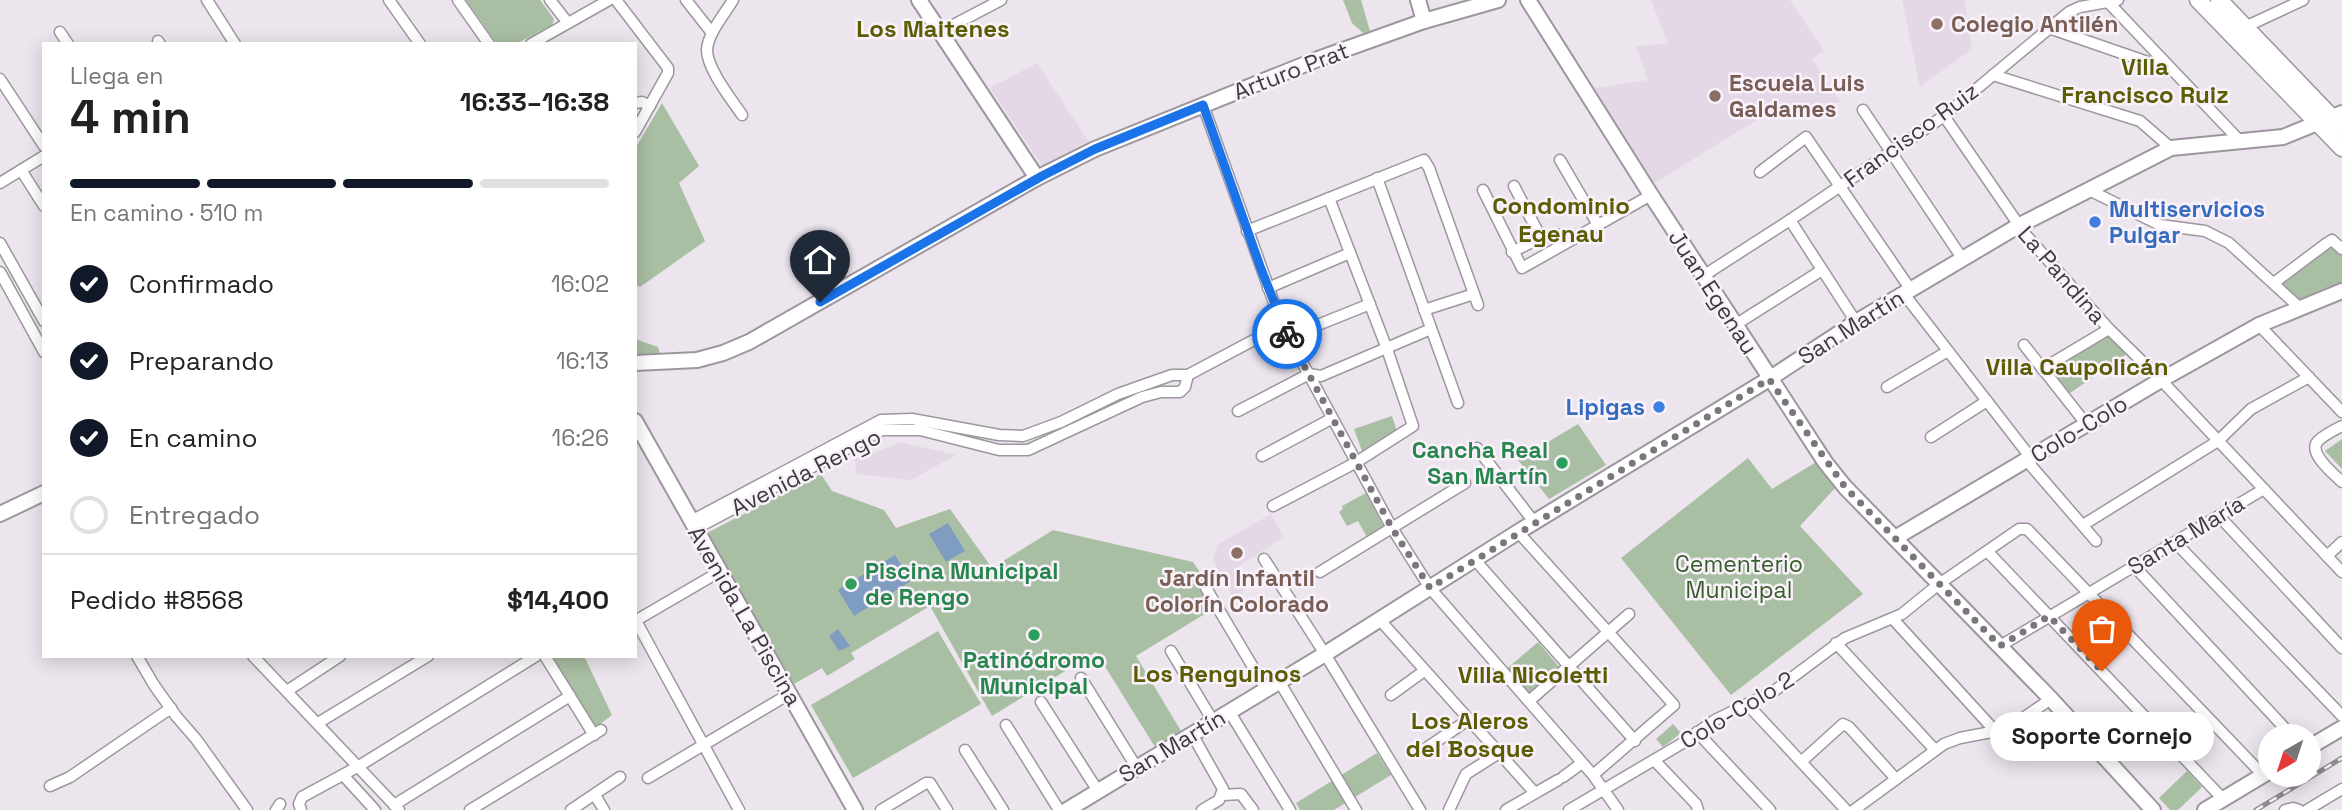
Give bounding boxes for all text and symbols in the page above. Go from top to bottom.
place label: Colegio Antilén [1951,9,2118,39]
district label: Los Maitenes [856,13,1010,44]
marker: Colegio Antilén [1929,16,1945,32]
street label: Arturo Prat [1229,35,1353,107]
district label: Villa Francisco Ruiz [2061,51,2229,110]
text: Llega en [70,61,163,91]
place label: Escuela Luis Galdames [1729,68,1865,124]
street label: Francisco Ruiz [1838,76,1984,194]
text: 16:33–16:38 [460,85,609,119]
text: 4 min [70,88,191,146]
marker: Escuela Luis Galdames [1707,88,1723,104]
district label: Condominio Egenau [1492,190,1630,249]
place label: Multiservicios Pulgar [2109,194,2265,250]
text: En camino · 510 m [70,198,263,228]
marker: Multiservicios Pulgar [2087,214,2103,230]
street label: La Pandina [2011,220,2113,330]
street label: Juan Egenau [1662,224,1764,360]
pin [790,230,850,302]
icon: home [801,241,839,279]
icon: check [70,265,108,303]
text: Confirmado [129,267,274,301]
text: 16:02 [551,269,609,299]
street label: San Martín [1792,283,1910,371]
courier [1252,299,1322,369]
icon: bike [1268,315,1306,353]
icon: check [70,342,108,380]
text: Preparando [129,344,274,378]
text: 16:13 [556,346,609,376]
district label: Villa Caupolicán [1985,351,2169,382]
street label: Colo-Colo [2025,388,2133,470]
place label: Lipigas [1566,392,1645,422]
marker: Lipigas [1651,399,1667,415]
icon: check [70,419,108,457]
text: En camino [129,421,258,455]
street label: Avenida Rengo [726,421,886,523]
text: 16:26 [552,423,609,453]
place label: Cancha Real San Martín [1412,435,1548,491]
marker: Cancha Real San Martín [1554,455,1570,471]
street label: Santa María [2122,488,2250,582]
text: Entregado [129,498,260,532]
street label: Avenida La Piscina [681,520,809,712]
marker: Jardín Infantil Colorín Colorado [1229,545,1245,561]
park label: Cementerio Municipal [1675,549,1803,605]
place label: Piscina Municipal de Rengo [865,556,1058,612]
place label: Jardín Infantil Colorín Colorado [1145,563,1329,619]
marker: Piscina Municipal de Rengo [843,576,859,592]
text: Pedido #8568 [70,583,243,617]
text: $14,400 [507,583,609,617]
pin [2072,599,2132,671]
icon: bag [2083,610,2121,648]
marker: Patinódromo Municipal [1026,627,1042,643]
place label: Patinódromo Municipal [963,645,1105,701]
district label: Los Renguinos [1133,658,1301,689]
district label: Villa Nicoletti [1458,659,1608,690]
street label: Colo-Colo 2 [1674,664,1800,756]
street label: San Martín [1113,702,1231,790]
district label: Los Aleros del Bosque [1406,705,1534,764]
callout: Soporte Cornejo [1990,713,2214,762]
text: Soporte Cornejo [2012,721,2192,751]
north arrow [2258,724,2320,788]
map controls [2258,724,2321,787]

